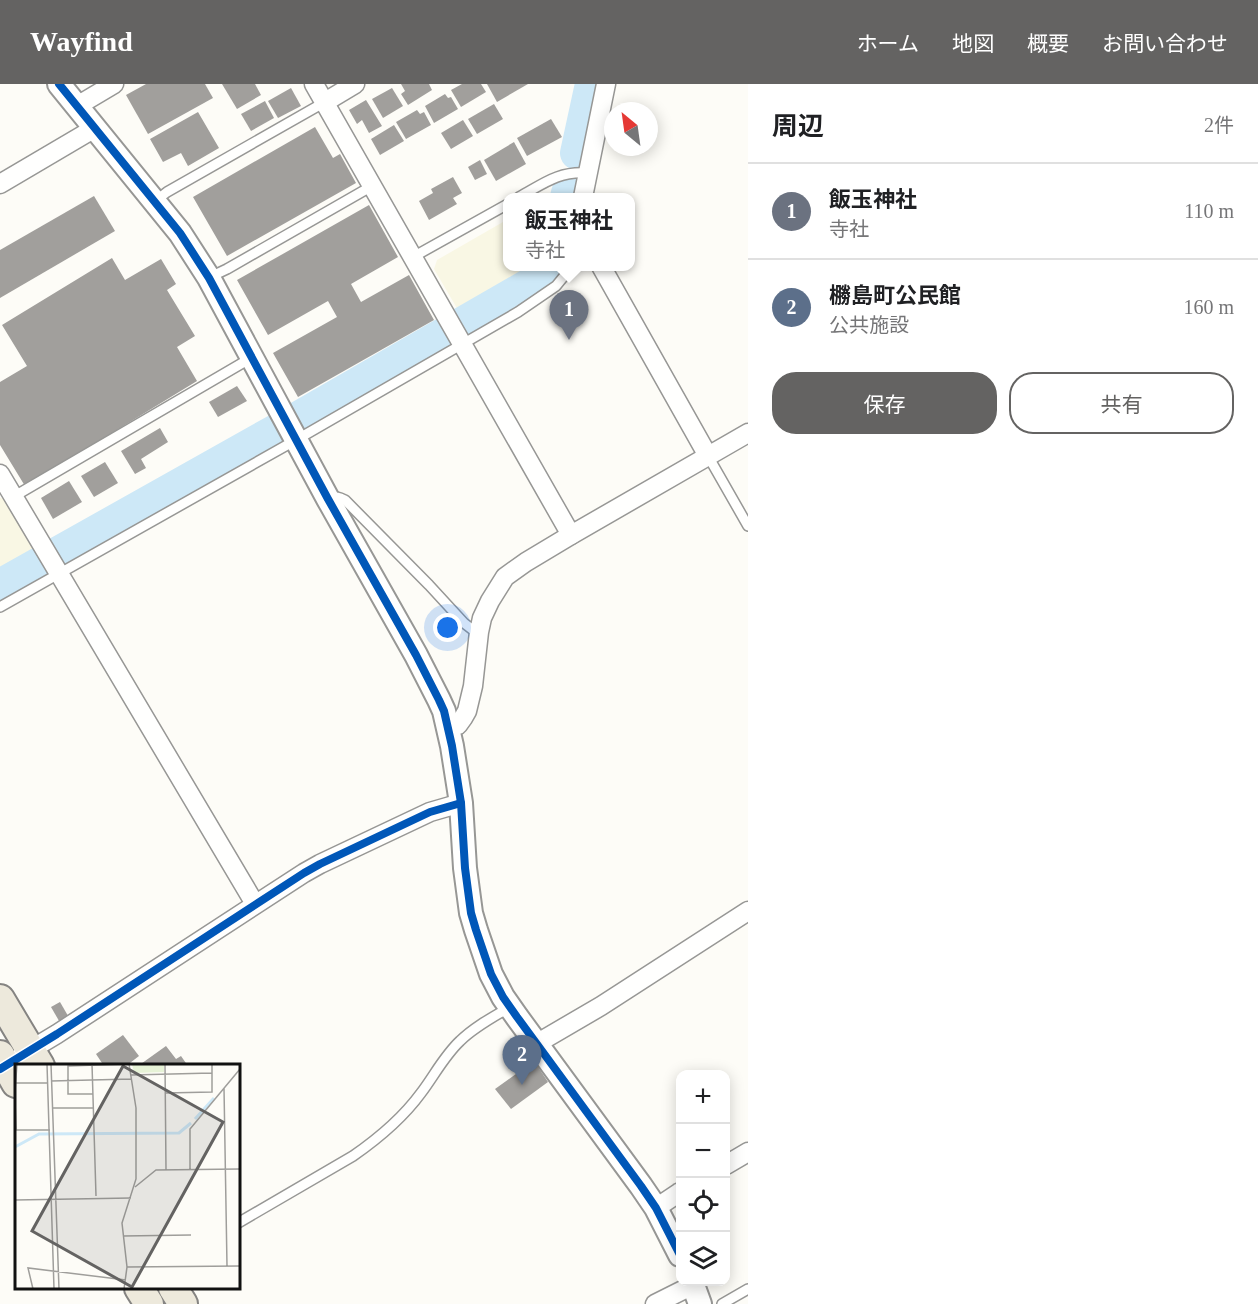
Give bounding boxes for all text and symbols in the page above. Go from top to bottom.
text: Wayfind [30,26,133,57]
text: ホーム [857,32,919,56]
text: 地図 [952,32,994,56]
text: 概要 [1027,32,1069,56]
text: お問い合わせ [1102,32,1228,56]
north arrow [604,102,658,156]
text: 周辺 [772,112,824,141]
text: 2件 [1204,114,1234,136]
text: 飯玉神社 [829,187,917,212]
popup [503,193,635,271]
text: 1 [787,200,797,222]
text: 110 m [1184,200,1234,222]
text: 飯玉神社 [525,208,613,233]
text: 寺社 [829,218,869,240]
text: 寺社 [525,239,565,261]
text: 橳島町公民館 [829,283,961,308]
pin: 1 [550,290,588,340]
text: 2 [787,296,797,318]
text: 160 m [1183,296,1234,318]
text: 公共施設 [829,314,909,336]
button: 保存 [772,372,997,434]
button: 共有 [1009,372,1234,434]
your location [433,613,462,642]
pin: 2 [502,1036,542,1085]
inset map [15,1064,240,1289]
map controls [676,1070,730,1286]
button: + [676,1070,730,1124]
button: − [676,1124,730,1178]
button: locate [676,1178,730,1232]
button: layers [676,1232,730,1286]

